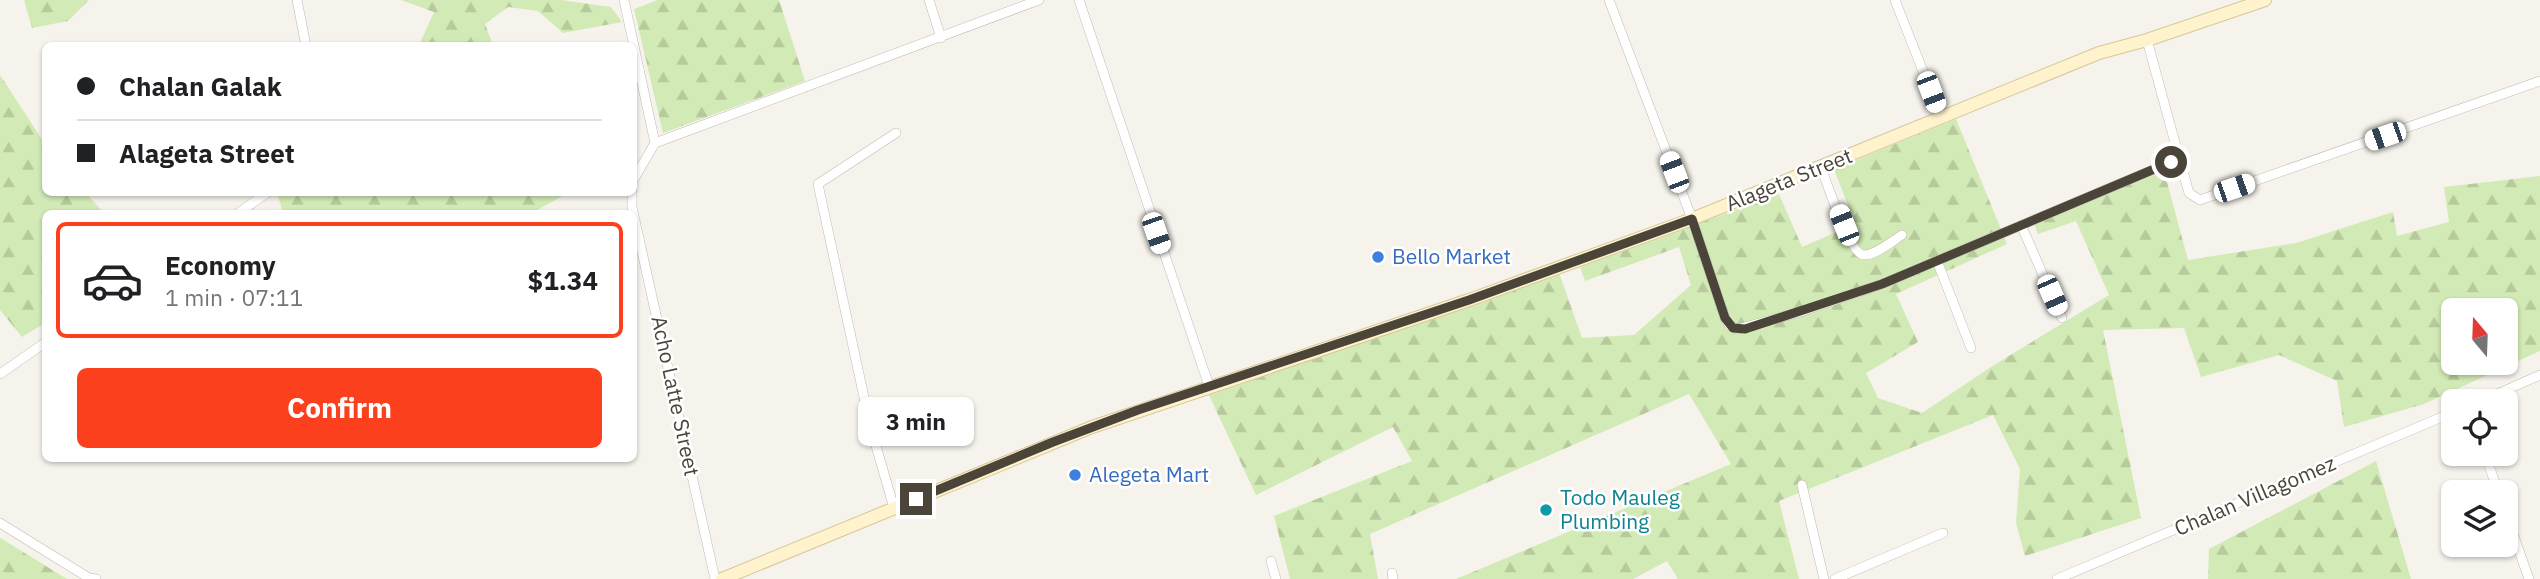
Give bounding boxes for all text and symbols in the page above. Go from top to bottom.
text: Chalan Galak [119,69,282,103]
car [1914,69,1949,115]
car [2362,119,2409,153]
text: Alageta Street [119,136,295,170]
street label: Alageta Street [1721,141,1856,217]
route start [2155,146,2187,178]
car [1657,149,1692,195]
car [2211,171,2258,205]
car [1827,202,1862,248]
car [1140,210,1173,256]
place label: Bello Market [1392,242,1511,270]
text: Economy [165,248,276,282]
icon: car [81,249,144,312]
marker: Bello Market [1370,249,1386,265]
text: $1.34 [528,263,598,297]
car [2034,272,2071,318]
text: 1 min · 07:11 [165,282,303,312]
north arrow [2441,298,2518,374]
map controls [2441,298,2518,557]
street label: Acho Latte Street [645,313,707,478]
button: Confirm [77,368,602,448]
button: locate [2441,389,2518,466]
callout: 3 min [858,398,974,447]
text: 3 min [886,406,946,436]
street label: Chalan Villagomez [2170,448,2340,542]
place label: Alegeta Mart [1089,460,1209,488]
marker: Alegeta Mart [1067,467,1083,483]
button: layers [2441,480,2518,557]
route end [900,483,932,515]
place label: Todo Mauleg Plumbing [1560,483,1680,535]
marker: Todo Mauleg Plumbing [1538,502,1554,518]

